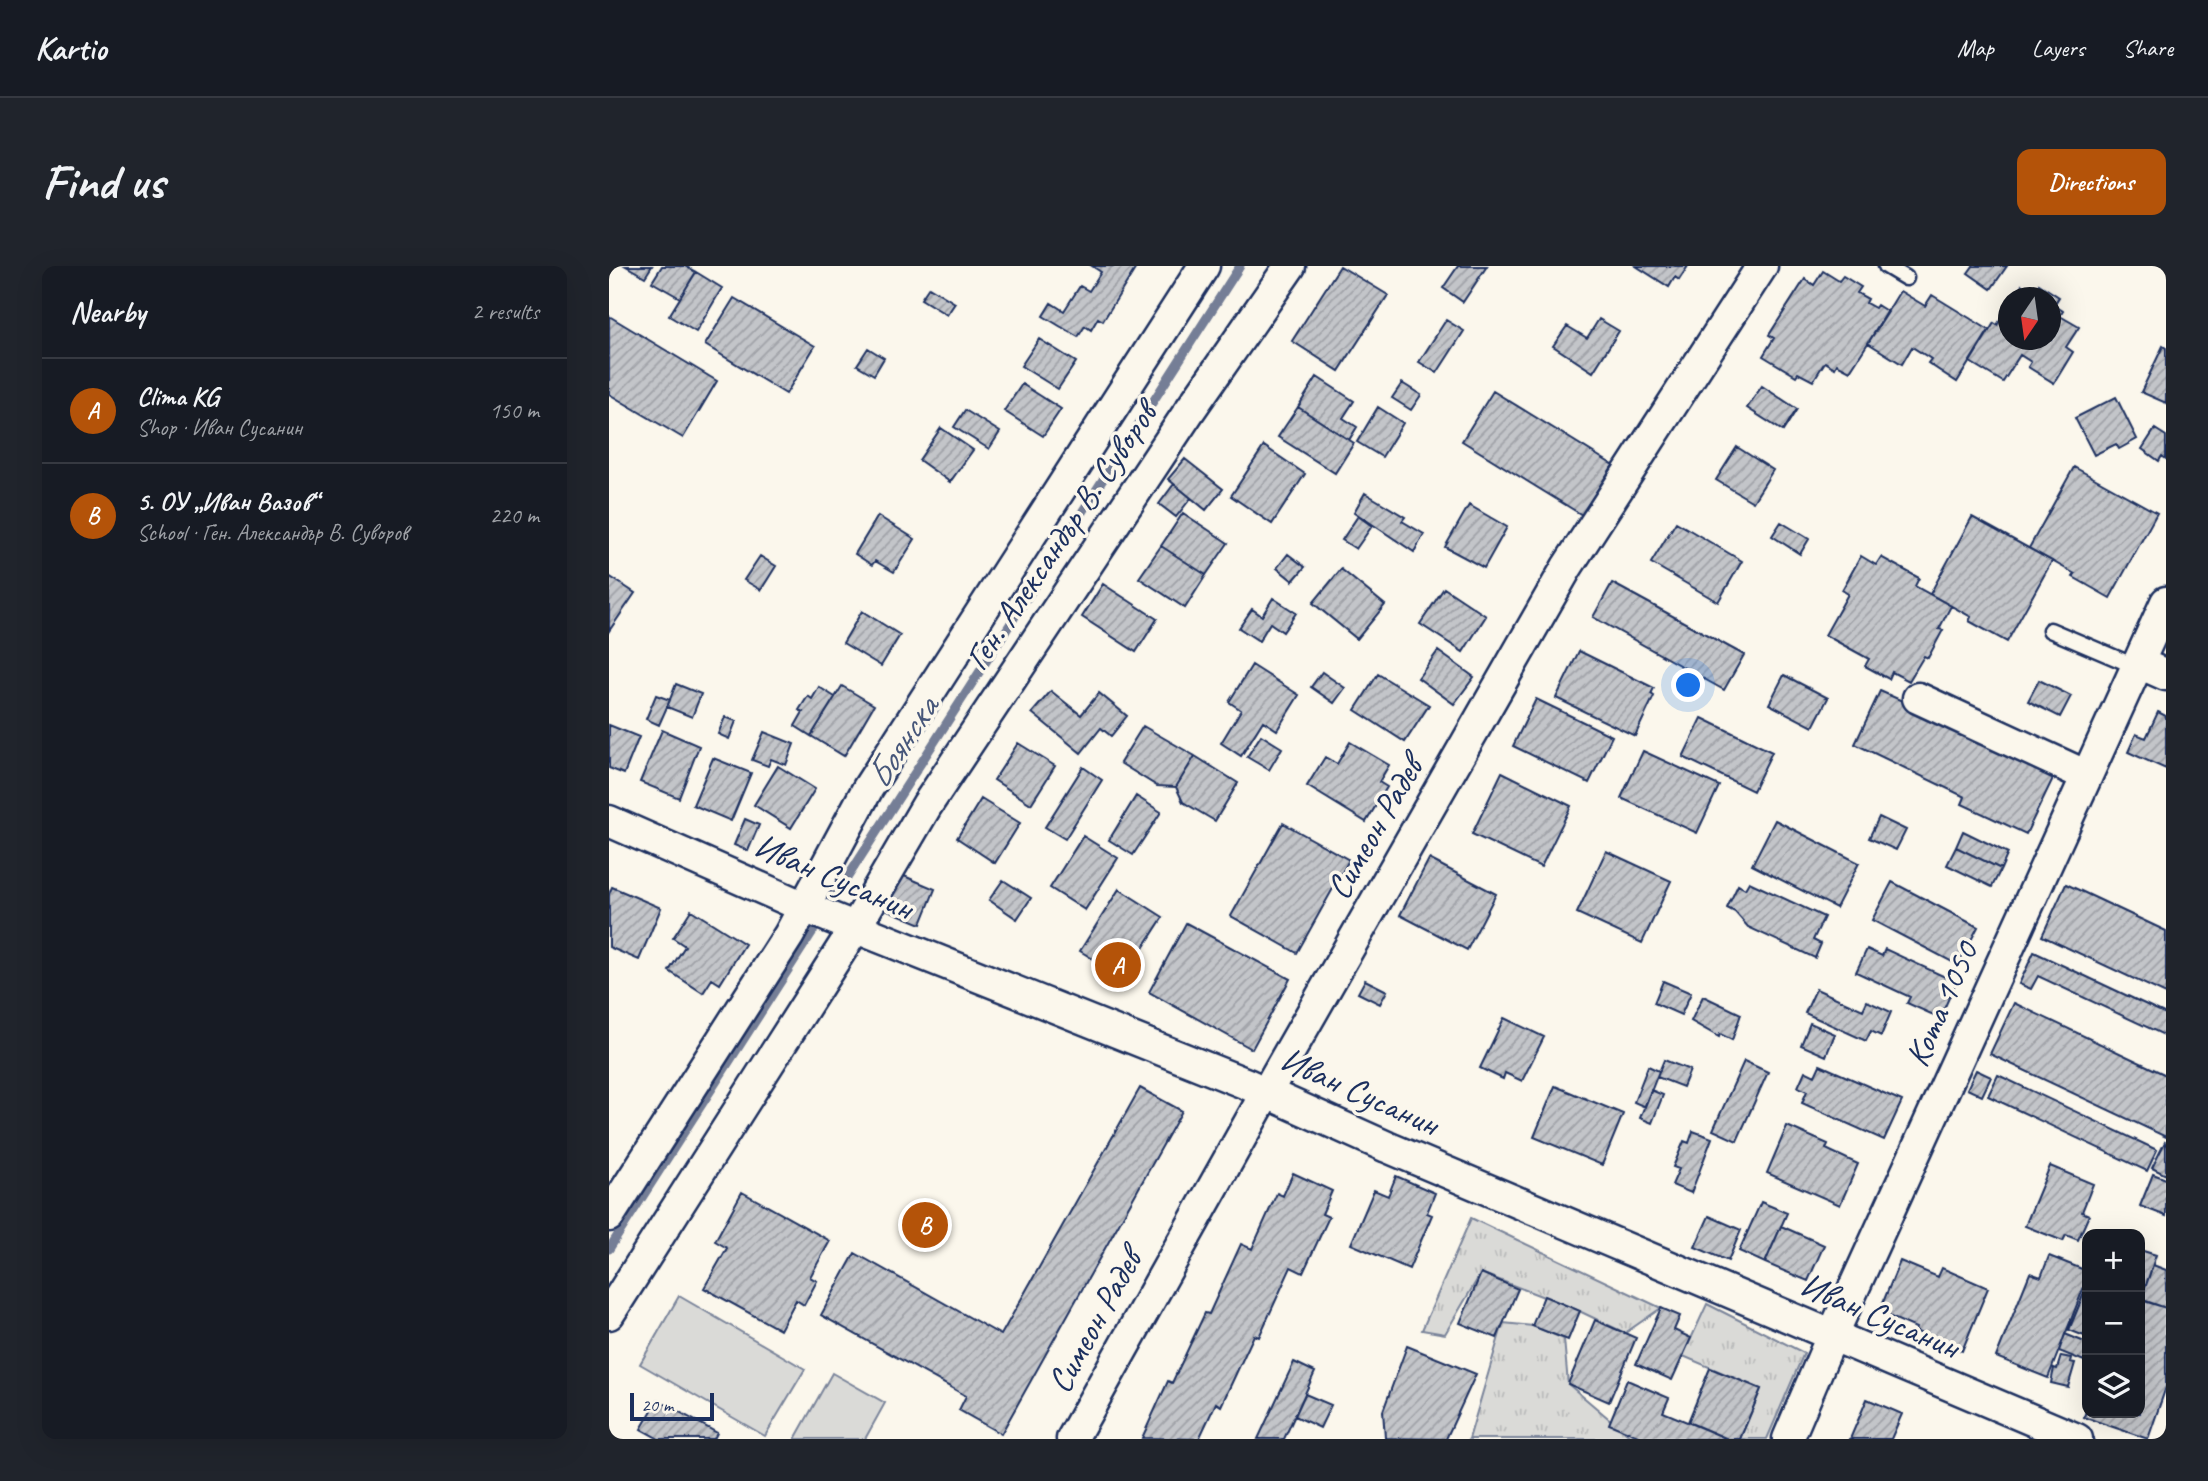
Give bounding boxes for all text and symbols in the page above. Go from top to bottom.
text: Kartio [35,27,106,69]
text: Map [1957,33,1994,63]
text: Layers [2032,33,2085,63]
text: Share [2123,33,2173,63]
button: Directions [2017,149,2166,215]
text: Find us [42,151,164,213]
north arrow [1998,287,2061,350]
text: Nearby [70,293,146,331]
text: 2 results [472,297,539,326]
text: Clima KG [137,380,218,413]
street label: Ген. Александър В. Суворов [954,389,1170,679]
text: A [87,396,99,425]
text: 150 m [490,396,539,425]
text: Shop · Иван Сусанин [137,413,302,442]
text: 5. ОУ „Иван Вазов“ [137,485,317,518]
text: B [87,501,99,530]
text: 220 m [490,501,539,530]
text: School · Ген. Александър В. Суворов [137,518,408,547]
your location [1671,668,1705,702]
water label: Боянска [854,684,951,797]
street label: Симеон Радев [1316,742,1437,907]
street label: Иван Сусанин [748,823,922,931]
street label: Кота 1050 [1894,933,1990,1073]
pin: A [1095,939,1141,991]
street label: Иван Сусанин [1274,1037,1448,1147]
pin: B [902,1199,948,1251]
map controls [2082,1229,2145,1418]
button: + [2082,1229,2145,1292]
street label: Симеон Радев [1037,1234,1156,1401]
street label: Иван Сусанин [1794,1262,1968,1370]
button: − [2082,1292,2145,1355]
button: layers [2082,1355,2145,1418]
scale bar [630,1390,714,1422]
text: 20 m [641,1393,673,1417]

